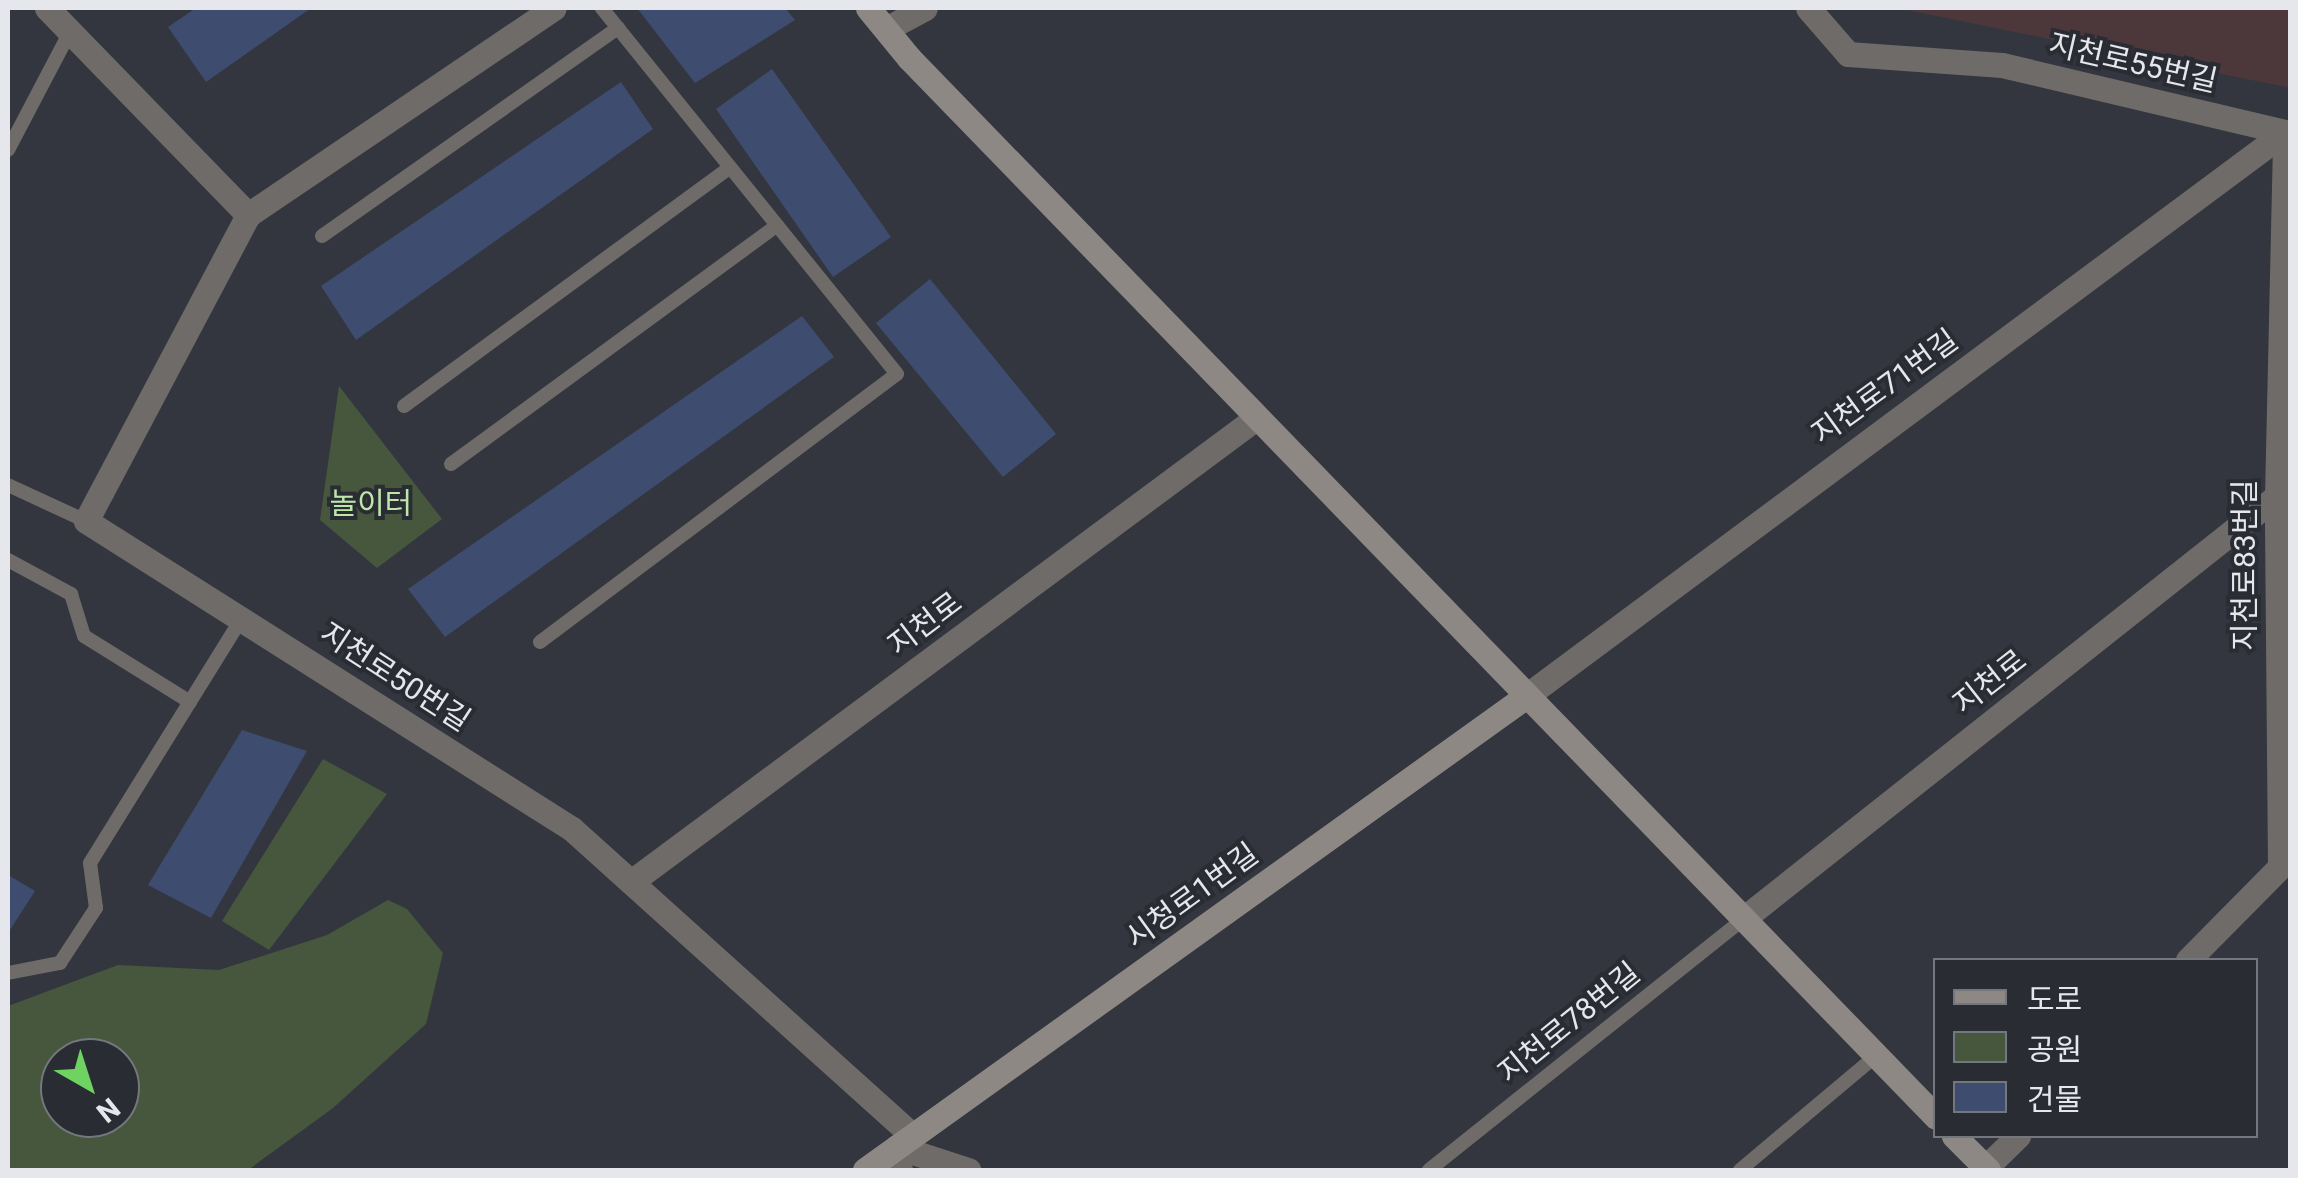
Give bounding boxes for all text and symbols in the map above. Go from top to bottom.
street label: 지천로55번길 [2045,26,2221,100]
street label: 지천로71번길 [1805,322,1965,452]
street label: 지천로83번길 [2227,479,2263,651]
park label: 놀이터 [330,486,412,522]
street label: 지천로 [881,585,969,663]
street label: 지천로50번길 [313,615,477,739]
street label: 지천로 [1946,642,2034,722]
street label: 시청로1번길 [1119,836,1265,956]
street label: 지천로78번길 [1491,955,1647,1091]
legend [1933,958,2258,1138]
text: 도로 [2027,982,2082,1017]
text: 공원 [2027,1032,2082,1067]
north arrow [40,1038,140,1138]
text: 건물 [2027,1082,2082,1117]
text: N [90,1091,126,1129]

